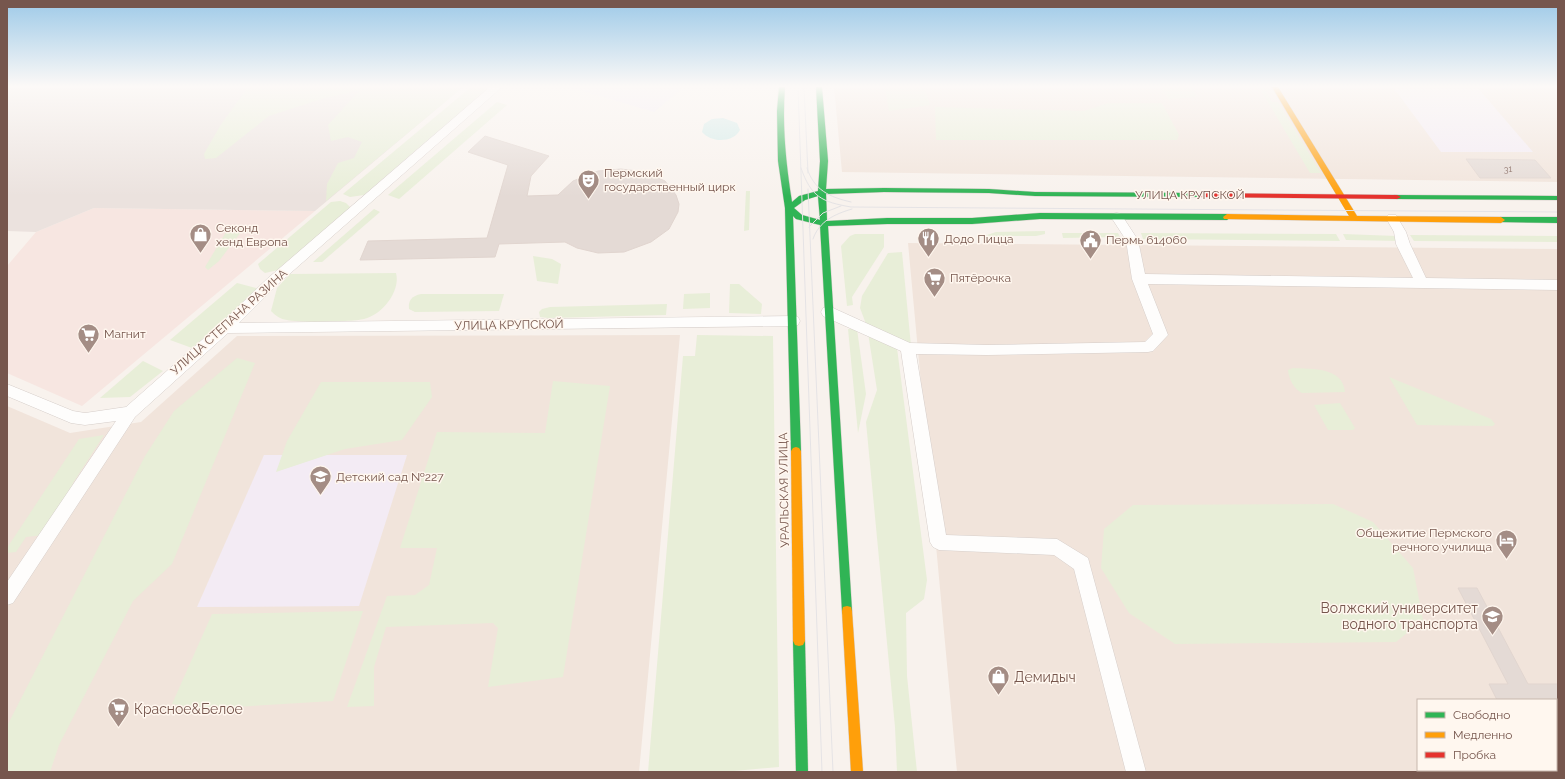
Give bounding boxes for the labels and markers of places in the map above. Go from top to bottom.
place label: Пермский государственный цирк [604,166,736,194]
theatre icon: Пермский государственный цирк [575,167,601,200]
place label: Секонд хенд Европа [216,221,288,249]
shop icon: Секонд хенд Европа [187,222,213,255]
restaurant icon: Додо Пицца [916,226,942,259]
public building icon: Пермь 614060 [1078,227,1104,260]
place label: Додо Пицца [944,232,1013,246]
place label: Пермь 614060 [1106,233,1187,247]
supermarket icon: Пятёрочка [921,265,947,298]
place label: Пятёрочка [950,271,1011,285]
supermarket icon: Магнит [75,321,101,354]
place label: Магнит [104,327,146,341]
school or university icon: Детский сад №227 [307,464,333,497]
place label: Детский сад №227 [336,470,444,484]
place label: Общежитие Пермского речного училища [1356,526,1492,554]
hotel icon: Общежитие Пермского речного училища [1494,527,1520,560]
place label: Волжский университет водного транспорта [1321,600,1478,632]
school or university icon: Волжский университет водного транспорта [1480,603,1506,636]
shop icon: Демидыч [985,664,1011,697]
place label: Демидыч [1014,669,1076,685]
supermarket icon: Красное&Белое [106,696,132,729]
place label: Красное&Белое [134,701,243,717]

